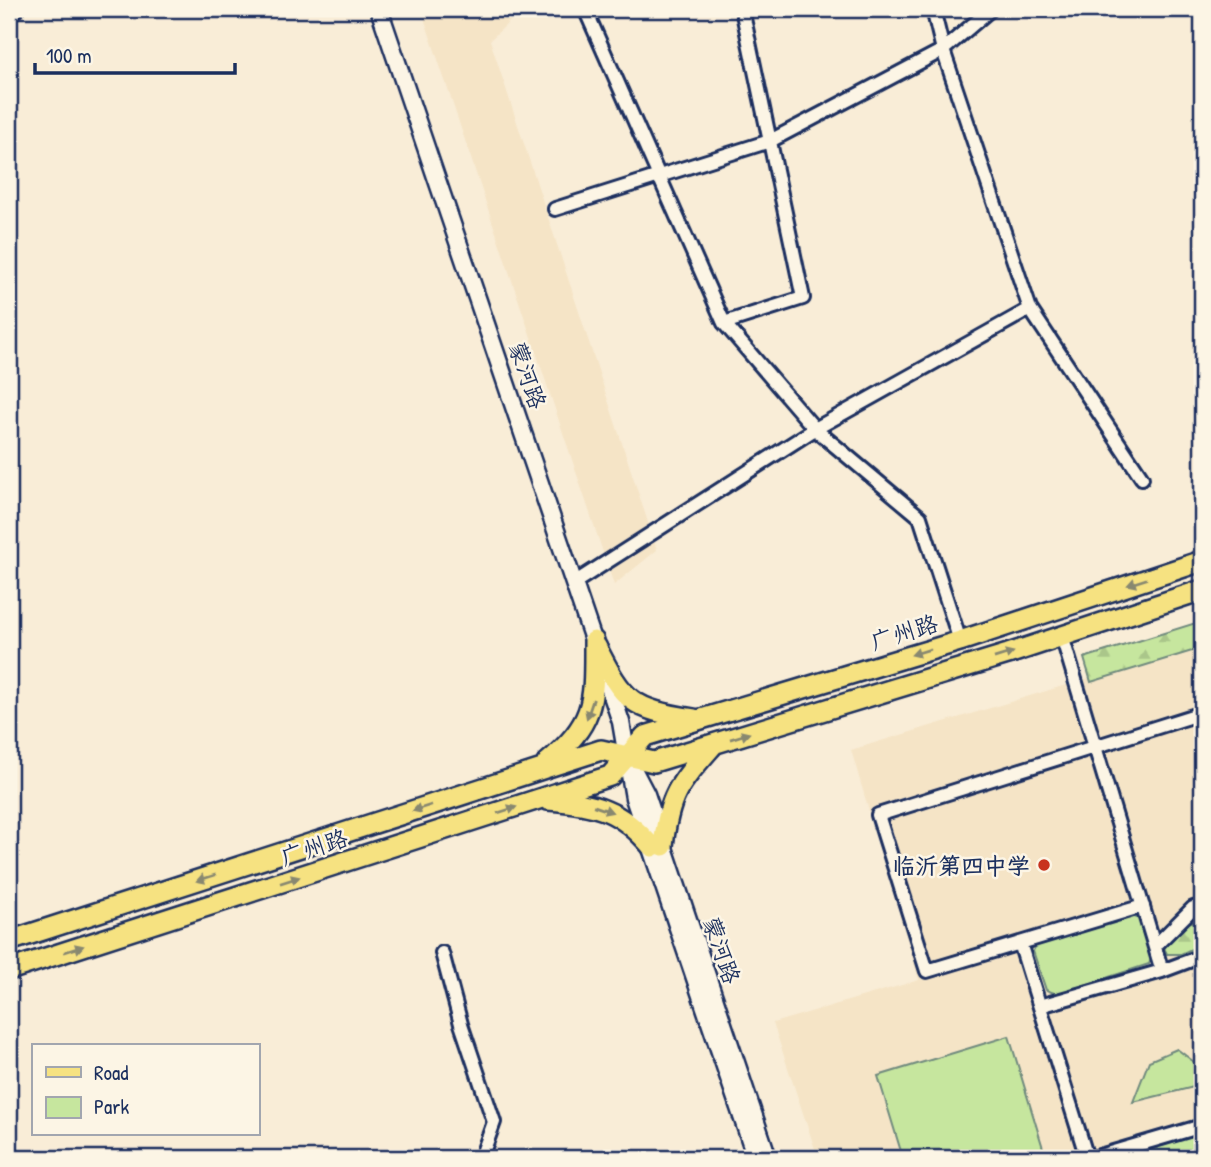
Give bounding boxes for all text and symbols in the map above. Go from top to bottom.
scale bar [35,32,234,76]
text: 100 m [46,41,92,70]
street label: 蒙河路 [502,337,554,413]
one-way arrow [1127,577,1148,588]
street label: 广州路 [866,607,942,657]
one-way arrow [910,648,931,658]
one-way arrow [994,649,1015,660]
one-way arrow [584,699,595,720]
one-way arrow [730,730,751,740]
one-way arrow [412,803,433,814]
one-way arrow [592,804,613,815]
one-way arrow [497,805,518,815]
street label: 广州路 [276,822,352,872]
place label: 临沂第四中学 [892,850,1030,881]
marker: 临沂第四中学 [1036,857,1052,873]
one-way arrow [195,873,216,883]
one-way arrow [280,874,301,885]
street label: 蒙河路 [696,912,748,988]
one-way arrow [63,944,84,954]
legend [32,1044,259,1136]
text: Road [94,1058,128,1087]
text: Park [94,1092,129,1121]

